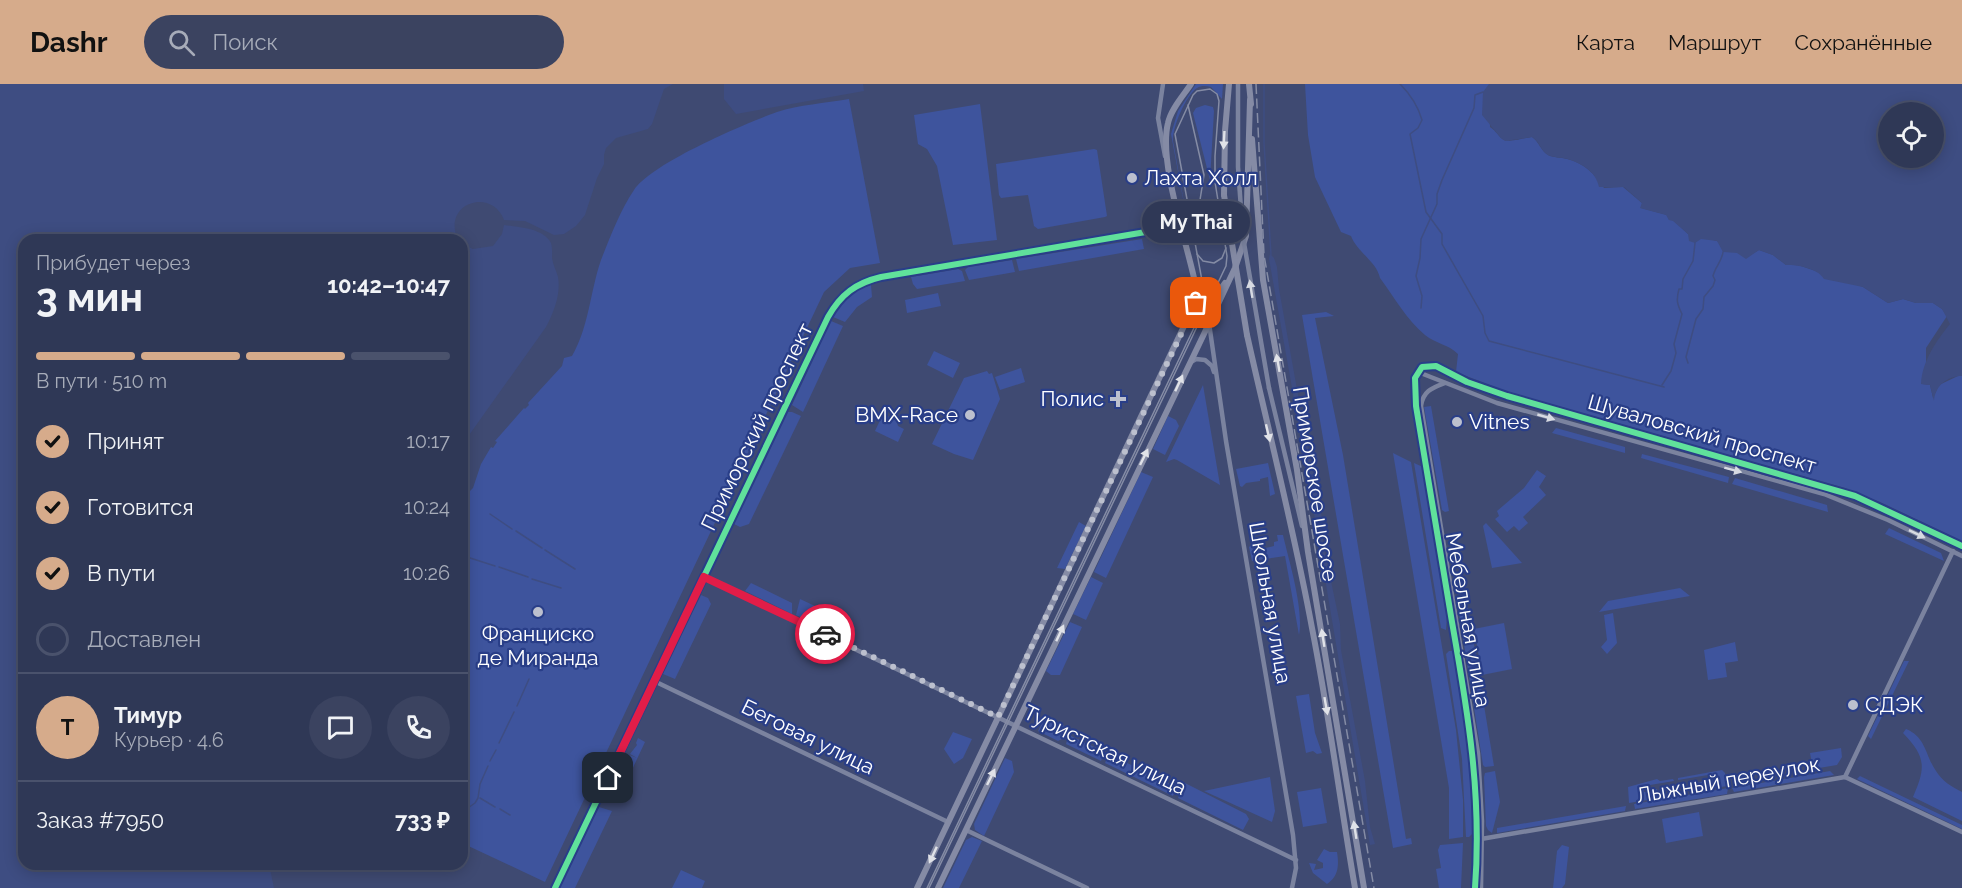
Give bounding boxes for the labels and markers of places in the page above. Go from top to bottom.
place label: Лахта Холл [1144,165,1258,190]
marker: Лахта Холл [1125,171,1139,185]
callout: My Thai [1142,201,1250,243]
pin [1170,277,1221,328]
place label: Полис [1041,386,1104,411]
marker: Полис [1109,390,1127,408]
place label: BMX-Race [855,402,958,427]
marker: BMX-Race [963,408,977,422]
place label: Vitnes [1469,409,1530,434]
marker: Vitnes [1450,415,1464,429]
marker: Франциско де Миранда [531,605,545,619]
place label: Франциско де Миранда [477,621,599,670]
place label: СДЭК [1865,692,1923,717]
marker: СДЭК [1846,698,1860,712]
pin [582,752,633,803]

